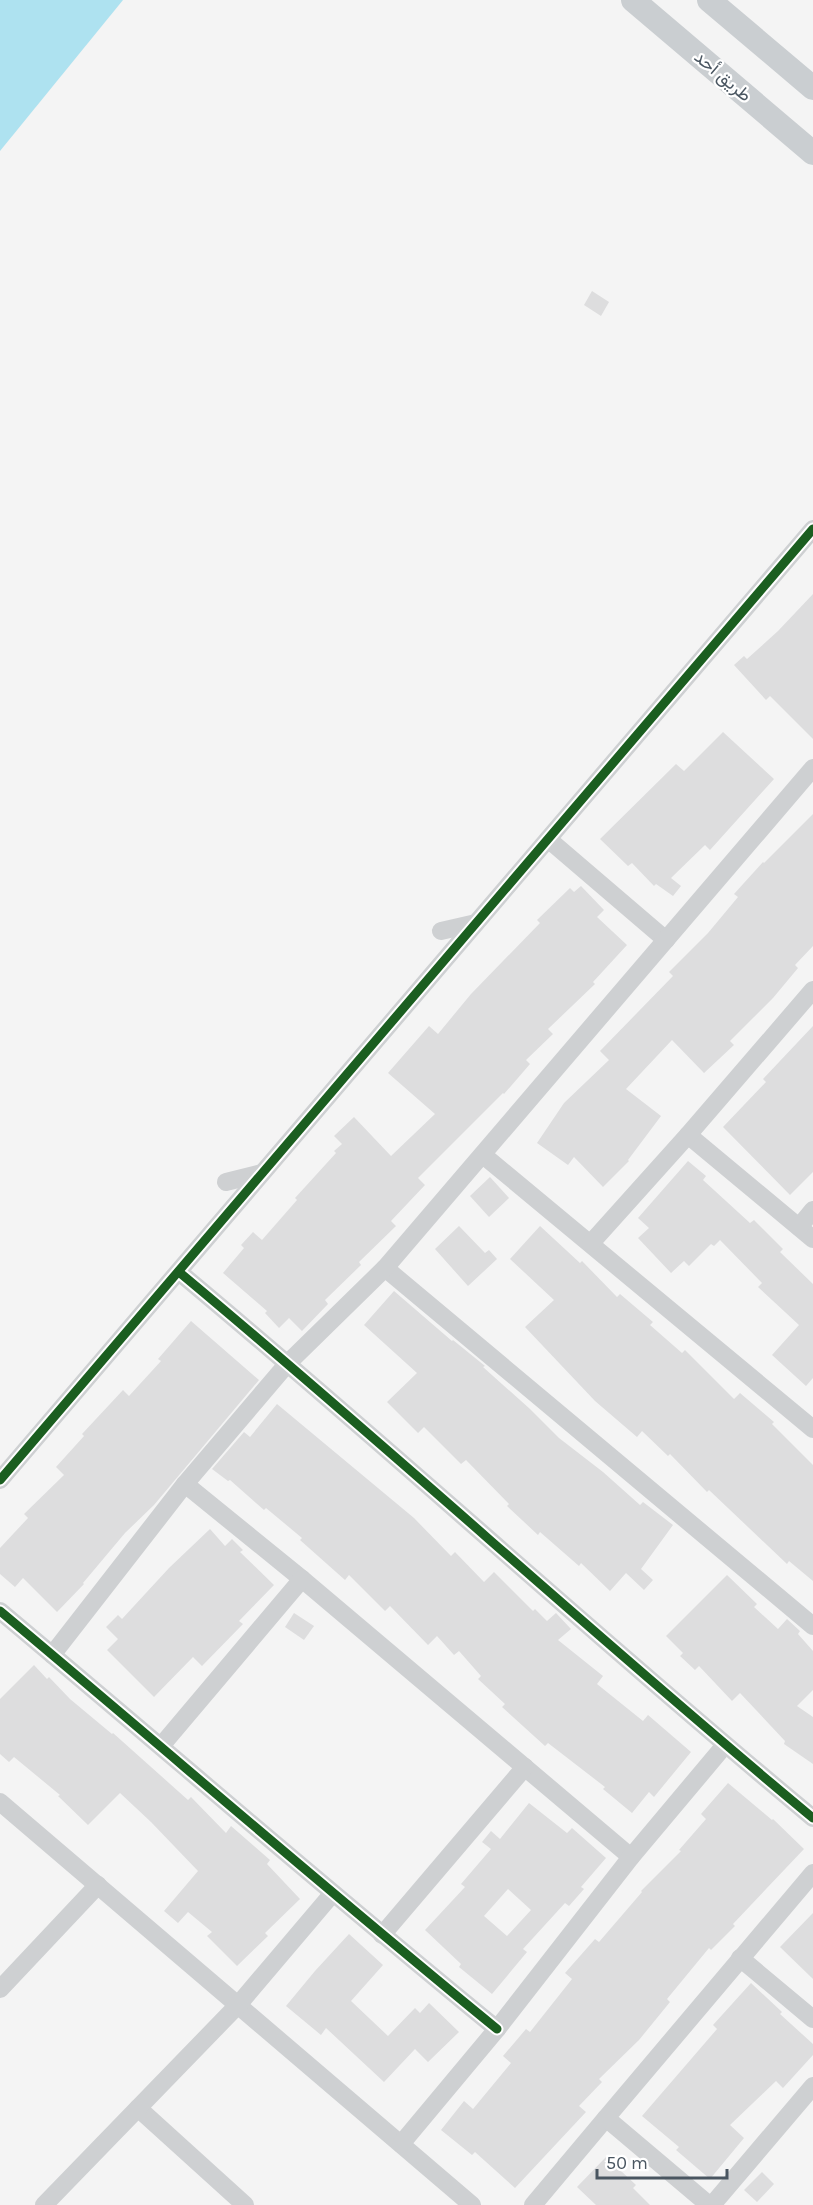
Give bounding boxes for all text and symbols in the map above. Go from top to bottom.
street label: طريق أحد [690,46,756,106]
scale bar [597,2142,728,2180]
text: 50 m [606,2152,648,2174]

